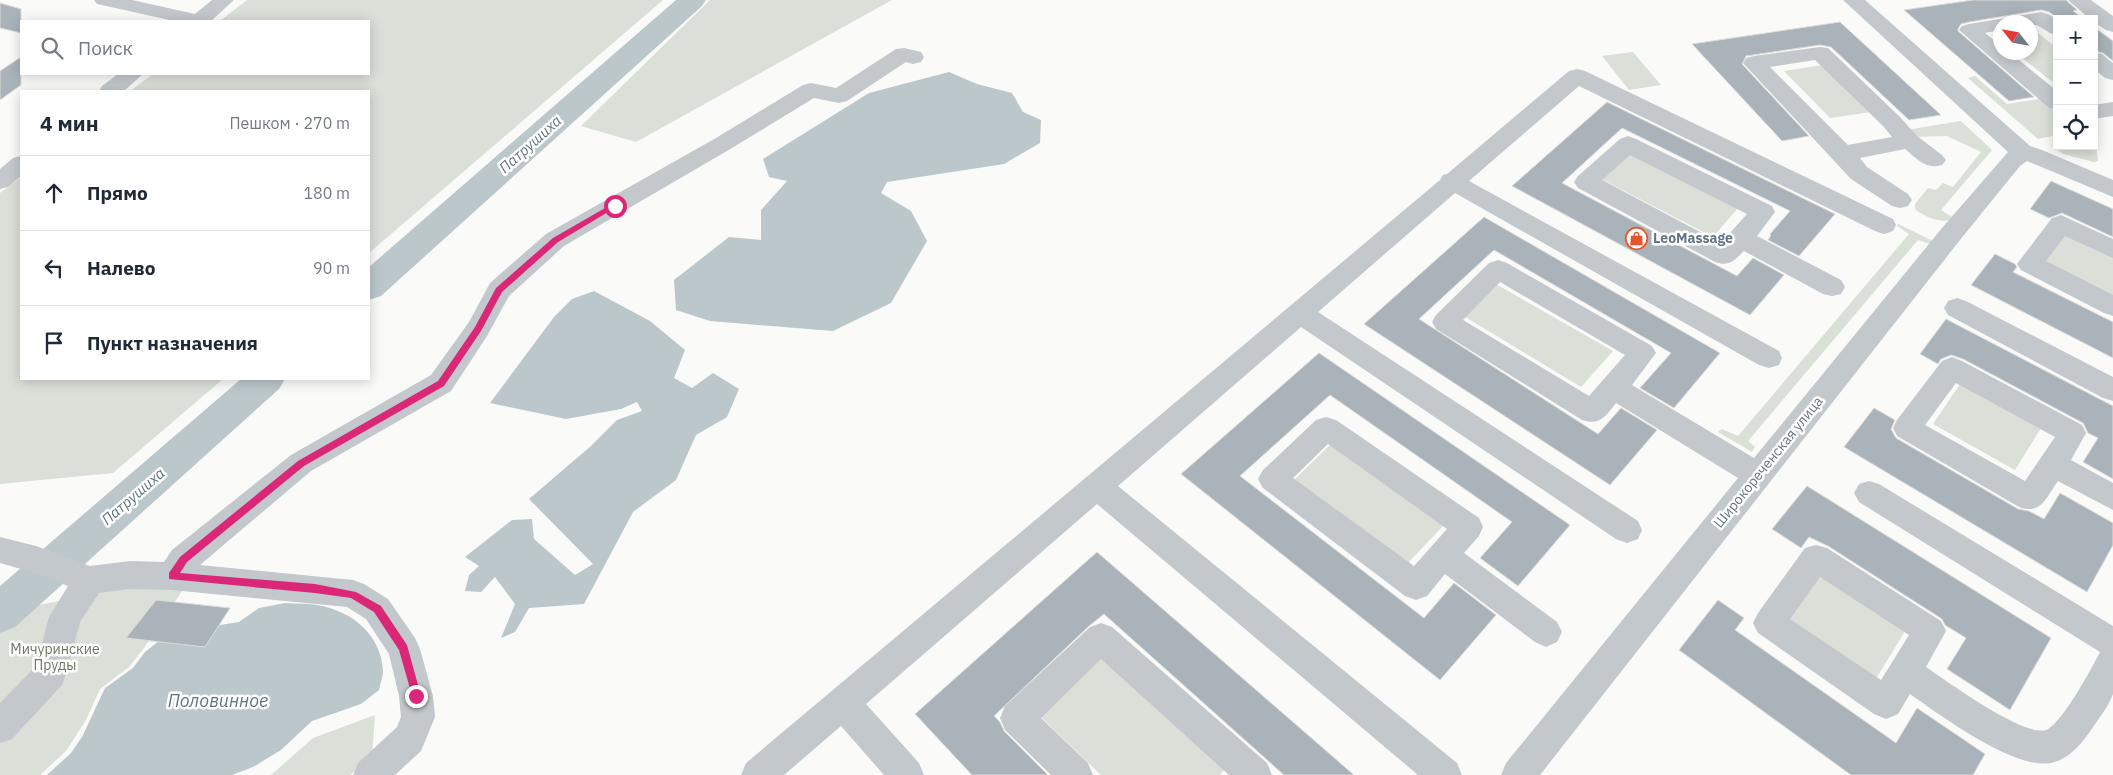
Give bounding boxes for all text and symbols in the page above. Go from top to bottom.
north arrow [1993,15,2038,60]
map controls [2053,15,2098,150]
button: + [2053,15,2098,60]
search box [20,20,370,75]
icon: search [38,34,66,62]
text: Поиск [78,36,133,60]
button: − [2053,60,2098,105]
button: locate [2053,105,2098,150]
text: 4 мин [40,109,99,137]
water label: Патрушиха [495,111,565,177]
text: Пешком · 270 m [229,113,350,133]
icon: ahead [40,179,68,207]
text: Прямо [87,181,148,205]
text: 180 m [303,183,350,203]
route start [604,195,627,218]
shop icon: LeoMassage [1625,226,1649,250]
place label: LeoMassage [1653,229,1733,247]
icon: left [40,254,68,282]
text: Налево [87,256,156,280]
text: 90 m [313,258,350,278]
icon: arrive [40,329,68,357]
text: Пункт назначения [87,331,258,355]
street label: Широкореченская улица [1709,392,1827,531]
water label: Патрушиха [97,463,169,529]
park label: Мичуринские Пруды [10,640,100,674]
route end [405,685,428,708]
water label: Половинное [168,689,268,712]

